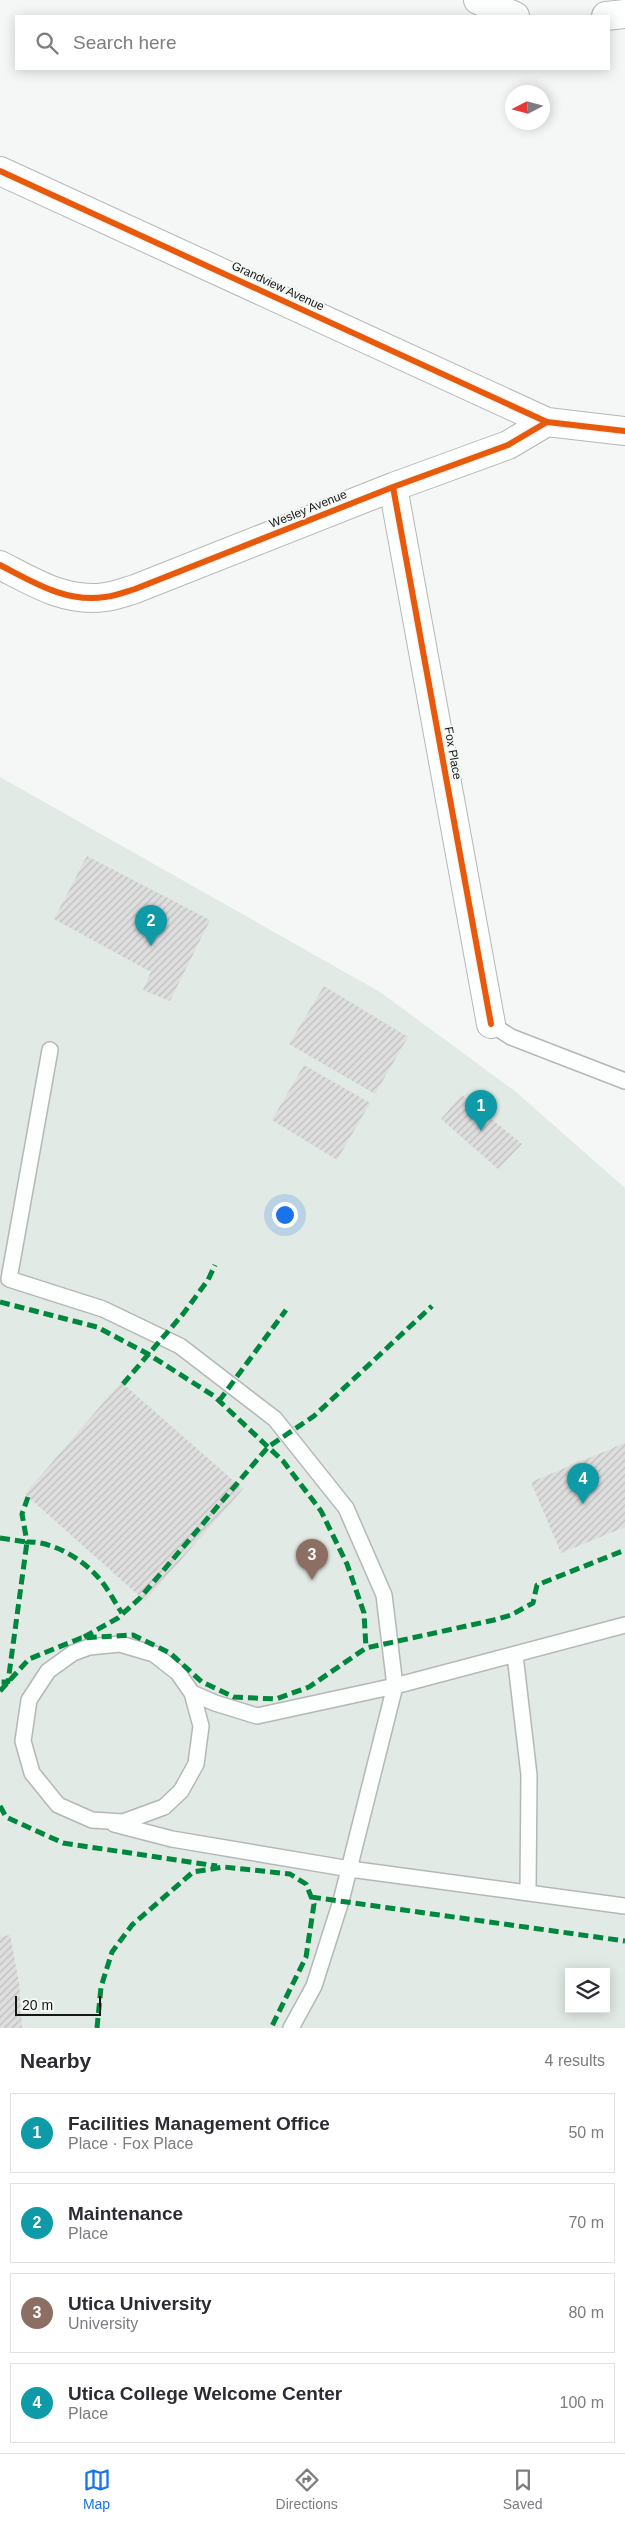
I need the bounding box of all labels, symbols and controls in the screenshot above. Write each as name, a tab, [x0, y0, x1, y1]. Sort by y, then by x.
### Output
search box	[15, 15, 610, 70]
icon: search	[33, 29, 61, 57]
text: Search here	[73, 32, 177, 53]
north arrow	[505, 85, 550, 130]
street label: Grandview Avenue	[229, 258, 327, 314]
street label: Wesley Avenue	[267, 487, 349, 531]
street label: Fox Place	[441, 726, 465, 781]
pin: 2	[135, 905, 167, 946]
pin: 1	[465, 1090, 497, 1131]
your location	[272, 1202, 298, 1228]
pin: 4	[567, 1463, 599, 1504]
pin: 3	[296, 1539, 328, 1580]
map controls	[565, 1968, 610, 2013]
button: layers	[565, 1968, 610, 2013]
scale bar	[15, 1993, 101, 2016]
text: 20 m	[22, 1997, 53, 2013]
text: Nearby	[20, 2049, 91, 2072]
text: 4 results	[545, 2052, 605, 2069]
text: Facilities Management Office	[68, 2113, 330, 2134]
text: 1	[33, 2124, 41, 2141]
text: 50 m	[568, 2124, 604, 2141]
text: Place · Fox Place	[68, 2135, 193, 2152]
text: Maintenance	[68, 2203, 183, 2224]
text: 2	[33, 2214, 41, 2231]
text: 70 m	[568, 2214, 604, 2231]
text: Place	[68, 2225, 108, 2242]
text: Utica University	[68, 2293, 212, 2314]
text: 3	[33, 2304, 41, 2321]
text: 80 m	[568, 2304, 604, 2321]
text: University	[68, 2315, 138, 2332]
text: Utica College Welcome Center	[68, 2383, 342, 2404]
text: 4	[33, 2394, 41, 2411]
text: 100 m	[560, 2394, 604, 2411]
text: Place	[68, 2405, 108, 2422]
tab: Map	[83, 2466, 111, 2512]
tab: Directions	[276, 2466, 338, 2512]
tab: Saved	[503, 2466, 542, 2512]

